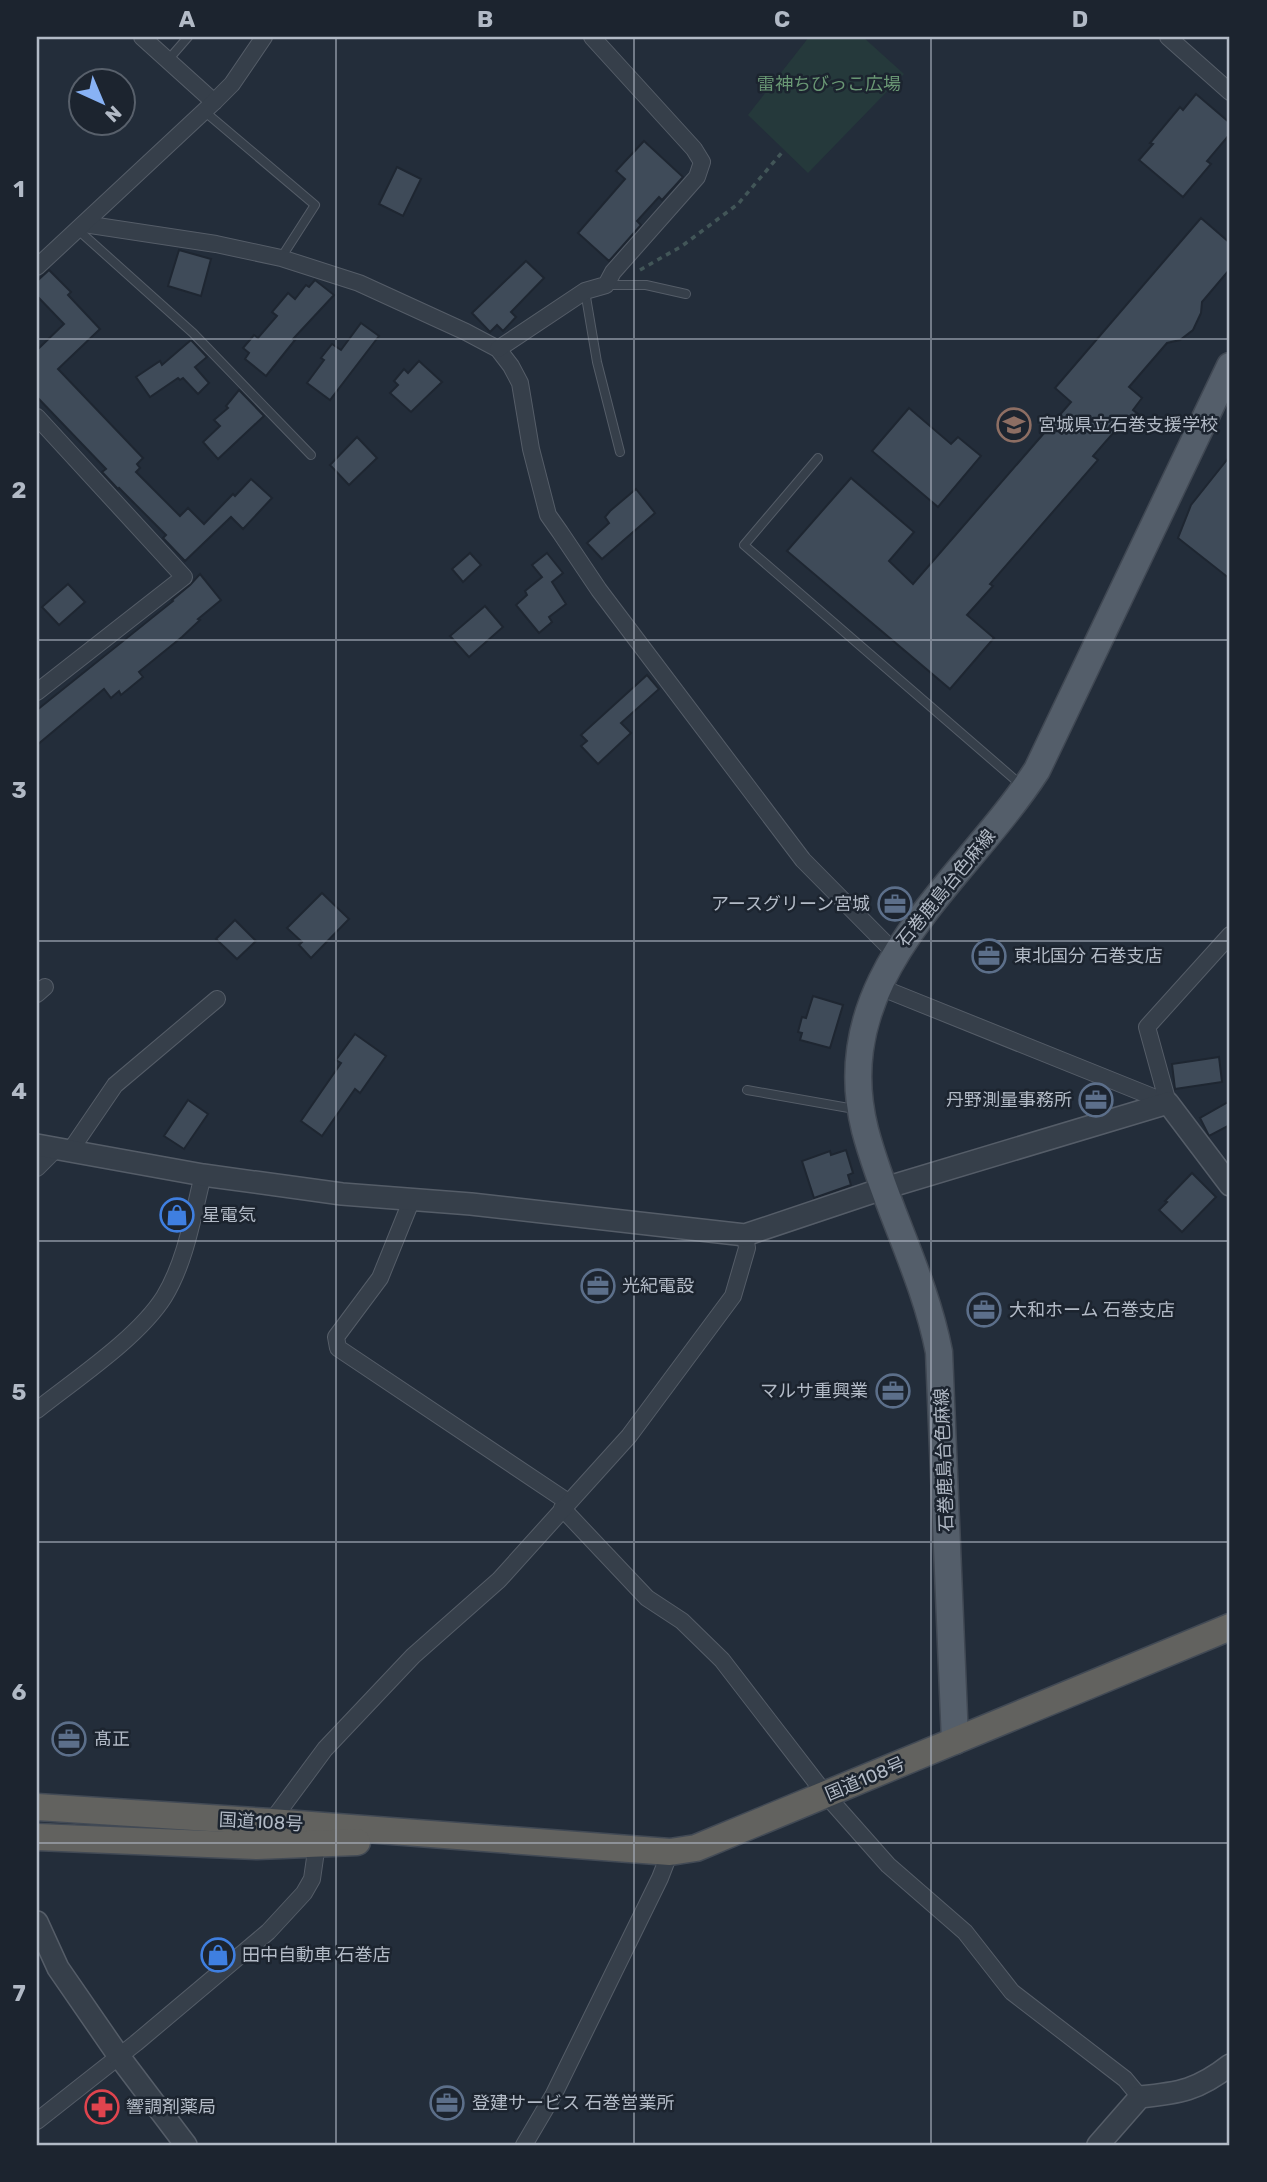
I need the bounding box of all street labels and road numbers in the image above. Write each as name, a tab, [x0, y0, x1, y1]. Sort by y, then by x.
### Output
street label: 石巻鹿島台色麻線	[892, 825, 1000, 951]
street label: 石巻鹿島台色麻線	[930, 1388, 958, 1532]
street label: 国道108号	[822, 1752, 908, 1806]
street label: 国道108号	[218, 1809, 304, 1835]

